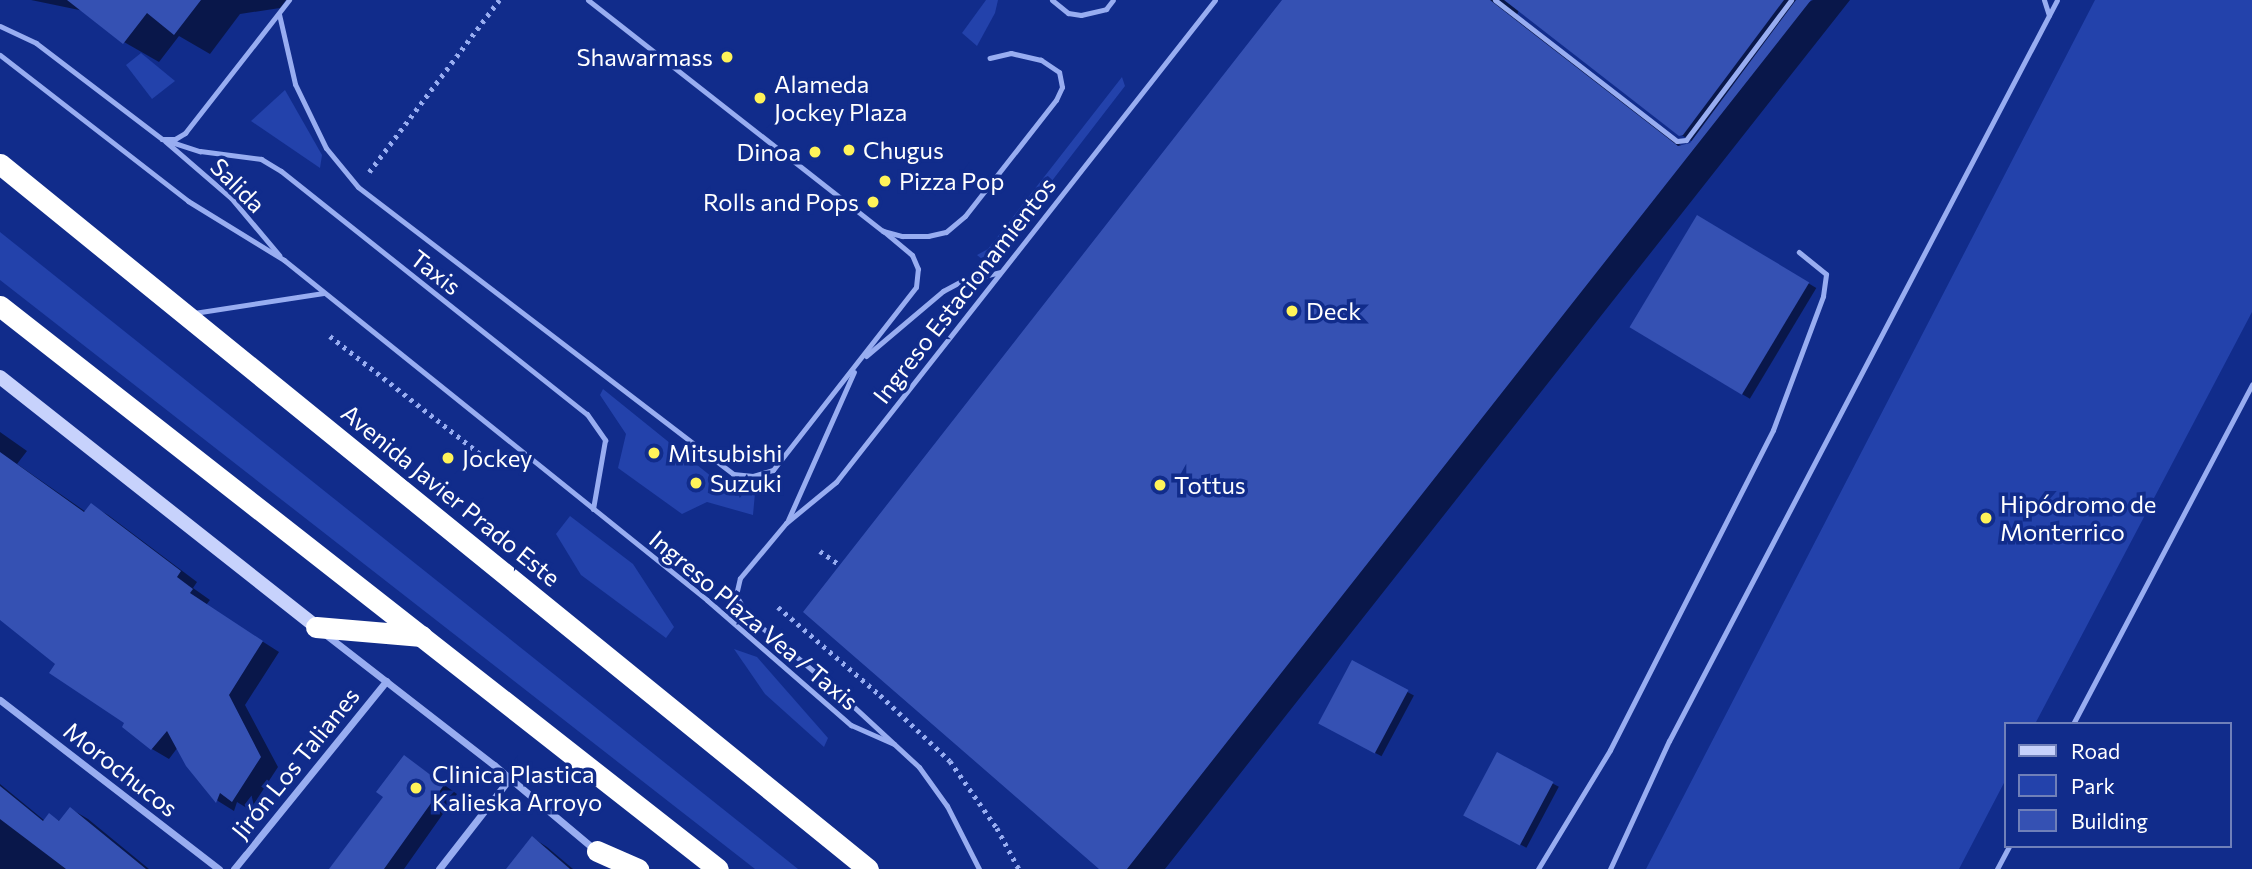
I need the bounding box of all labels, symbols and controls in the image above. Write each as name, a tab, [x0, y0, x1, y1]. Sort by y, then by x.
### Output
place label: Shawarmass	[576, 43, 713, 71]
marker: Shawarmass	[719, 49, 735, 65]
place label: Alameda Jockey Plaza	[774, 70, 907, 126]
marker: Alameda Jockey Plaza	[752, 90, 768, 106]
place label: Chugus	[863, 136, 944, 164]
place label: Dinoa	[737, 138, 801, 166]
marker: Chugus	[841, 142, 857, 158]
marker: Dinoa	[807, 144, 823, 160]
street label: Salida	[205, 152, 271, 218]
place label: Pizza Pop	[899, 167, 1004, 195]
street label: Ingreso Estacionamientos	[867, 171, 1061, 409]
marker: Pizza Pop	[877, 173, 893, 189]
place label: Rolls and Pops	[703, 188, 859, 216]
marker: Rolls and Pops	[865, 194, 881, 210]
street label: Taxis	[405, 244, 467, 300]
place label: Deck	[1306, 297, 1361, 325]
marker: Deck	[1284, 303, 1300, 319]
street label: Avenida Javier Prado Este	[336, 398, 566, 592]
place label: Mitsubishi	[668, 439, 783, 467]
place label: Jockey	[462, 444, 532, 472]
marker: Mitsubishi	[646, 445, 662, 461]
marker: Jockey	[440, 450, 456, 466]
place label: Suzuki	[710, 469, 782, 497]
place label: Tottus	[1174, 471, 1246, 499]
marker: Suzuki	[688, 475, 704, 491]
marker: Tottus	[1152, 477, 1168, 493]
place label: Hipódromo de Monterrico	[2000, 490, 2156, 546]
marker: Hipódromo de Monterrico	[1978, 510, 1994, 526]
street label: Ingreso Plaza Vea / Taxis	[644, 524, 864, 716]
street label: Jirón Los Talianes	[225, 682, 365, 844]
street label: Morochucos	[58, 716, 184, 822]
legend	[2004, 722, 2231, 848]
text: Road	[2071, 738, 2120, 763]
place label: Clinica Plastica Kalieska Arroyo	[432, 760, 602, 816]
text: Park	[2071, 773, 2115, 798]
marker: Clinica Plastica Kalieska Arroyo	[406, 778, 426, 798]
text: Building	[2071, 808, 2148, 833]

